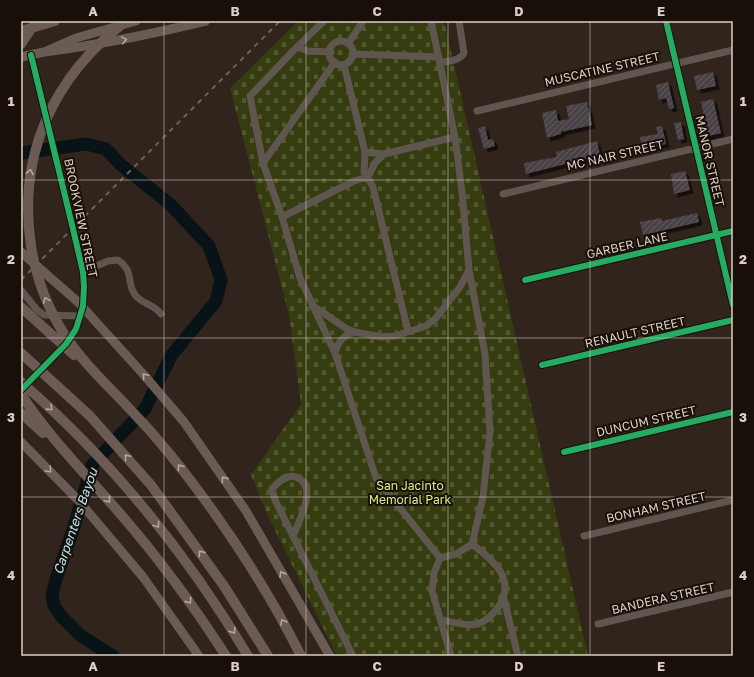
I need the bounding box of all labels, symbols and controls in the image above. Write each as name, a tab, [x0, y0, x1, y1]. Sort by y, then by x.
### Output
text: A	[88, 3, 98, 19]
text: B	[230, 3, 240, 19]
text: C	[372, 3, 382, 19]
text: D	[514, 3, 524, 19]
text: E	[657, 3, 665, 19]
one-way arrow	[121, 36, 127, 44]
street label: MUSCATINE STREET	[543, 48, 662, 90]
text: 1	[8, 93, 15, 109]
text: 1	[740, 93, 747, 109]
street label: MANOR STREET	[692, 114, 728, 208]
street label: MC NAIR STREET	[565, 136, 665, 173]
street label: BROOKVIEW STREET	[61, 157, 101, 279]
one-way arrow	[25, 169, 34, 175]
street label: GARBER LANE	[585, 228, 669, 262]
text: 2	[7, 251, 15, 267]
text: 2	[739, 251, 747, 267]
one-way arrow	[43, 296, 51, 304]
street label: RENAULT STREET	[583, 313, 687, 351]
one-way arrow	[142, 373, 149, 380]
street label: DUNCUM STREET	[595, 402, 698, 440]
one-way arrow	[45, 403, 53, 411]
text: 3	[7, 409, 15, 425]
text: 3	[739, 409, 747, 425]
one-way arrow	[124, 454, 132, 462]
one-way arrow	[177, 464, 184, 472]
one-way arrow	[44, 465, 51, 472]
water label: Carpenters Bayou	[49, 465, 101, 576]
one-way arrow	[221, 476, 229, 483]
park label: San Jacinto Memorial Park	[369, 478, 452, 507]
street label: BONHAM STREET	[605, 488, 708, 526]
one-way arrow	[103, 495, 110, 502]
one-way arrow	[152, 520, 159, 527]
one-way arrow	[198, 550, 206, 557]
text: 4	[7, 567, 15, 583]
text: 4	[739, 567, 747, 583]
one-way arrow	[280, 571, 287, 578]
street label: BANDERA STREET	[610, 579, 716, 617]
one-way arrow	[184, 597, 191, 604]
one-way arrow	[280, 619, 287, 626]
one-way arrow	[228, 627, 235, 634]
text: A	[88, 658, 98, 674]
text: B	[230, 658, 240, 674]
text: C	[372, 658, 382, 674]
text: D	[514, 658, 524, 674]
text: E	[657, 658, 665, 674]

